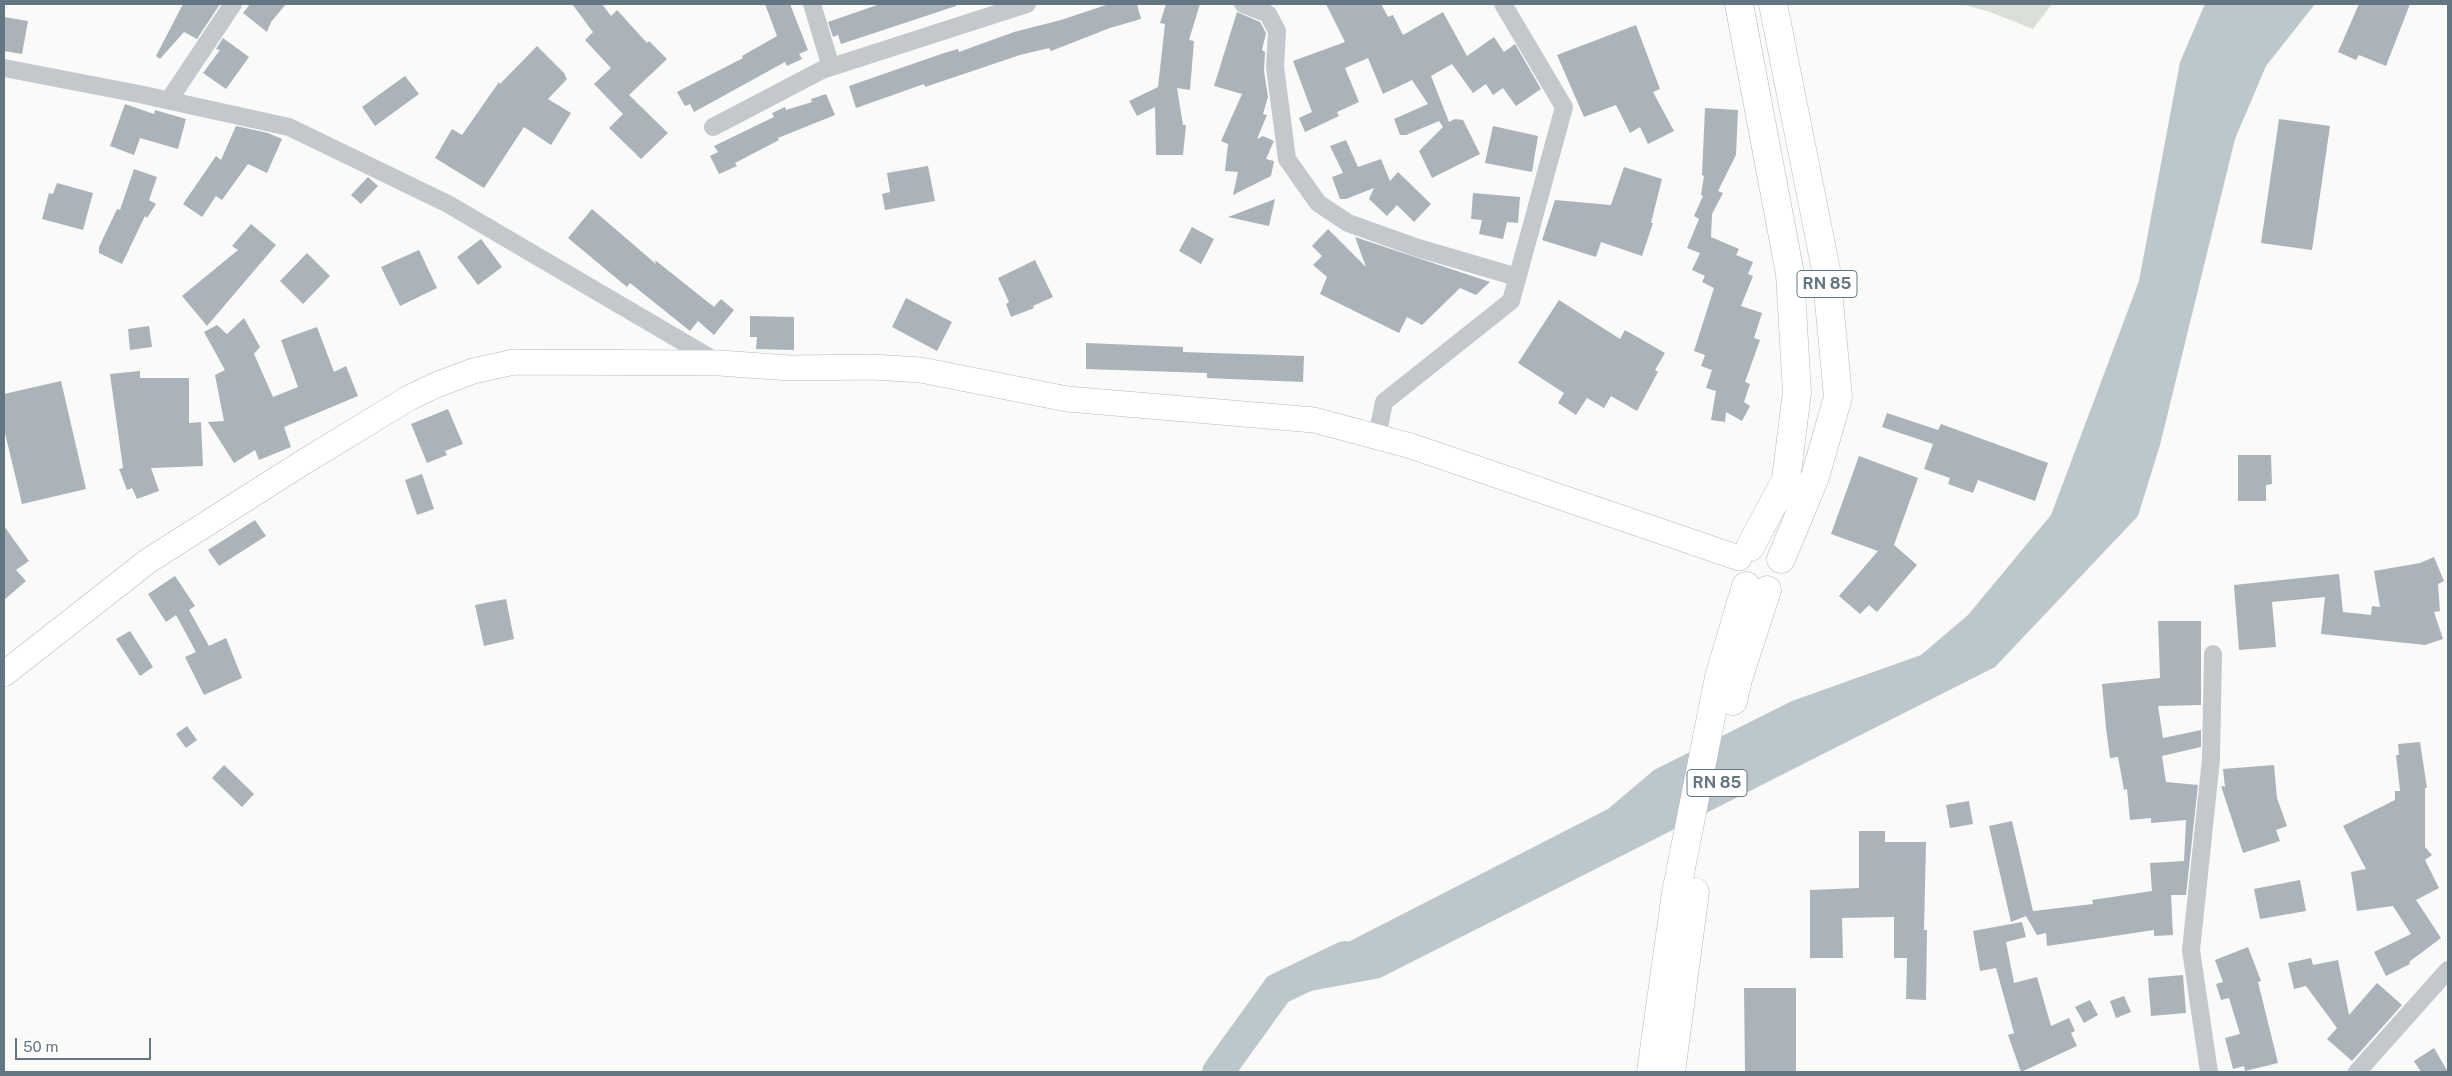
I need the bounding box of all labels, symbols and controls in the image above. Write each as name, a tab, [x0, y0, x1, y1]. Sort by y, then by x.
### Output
road number: RN 85	[1797, 270, 1857, 298]
road number: RN 85	[1687, 770, 1747, 796]
scale bar	[18, 1028, 154, 1060]
text: 50 m	[23, 1038, 58, 1055]

